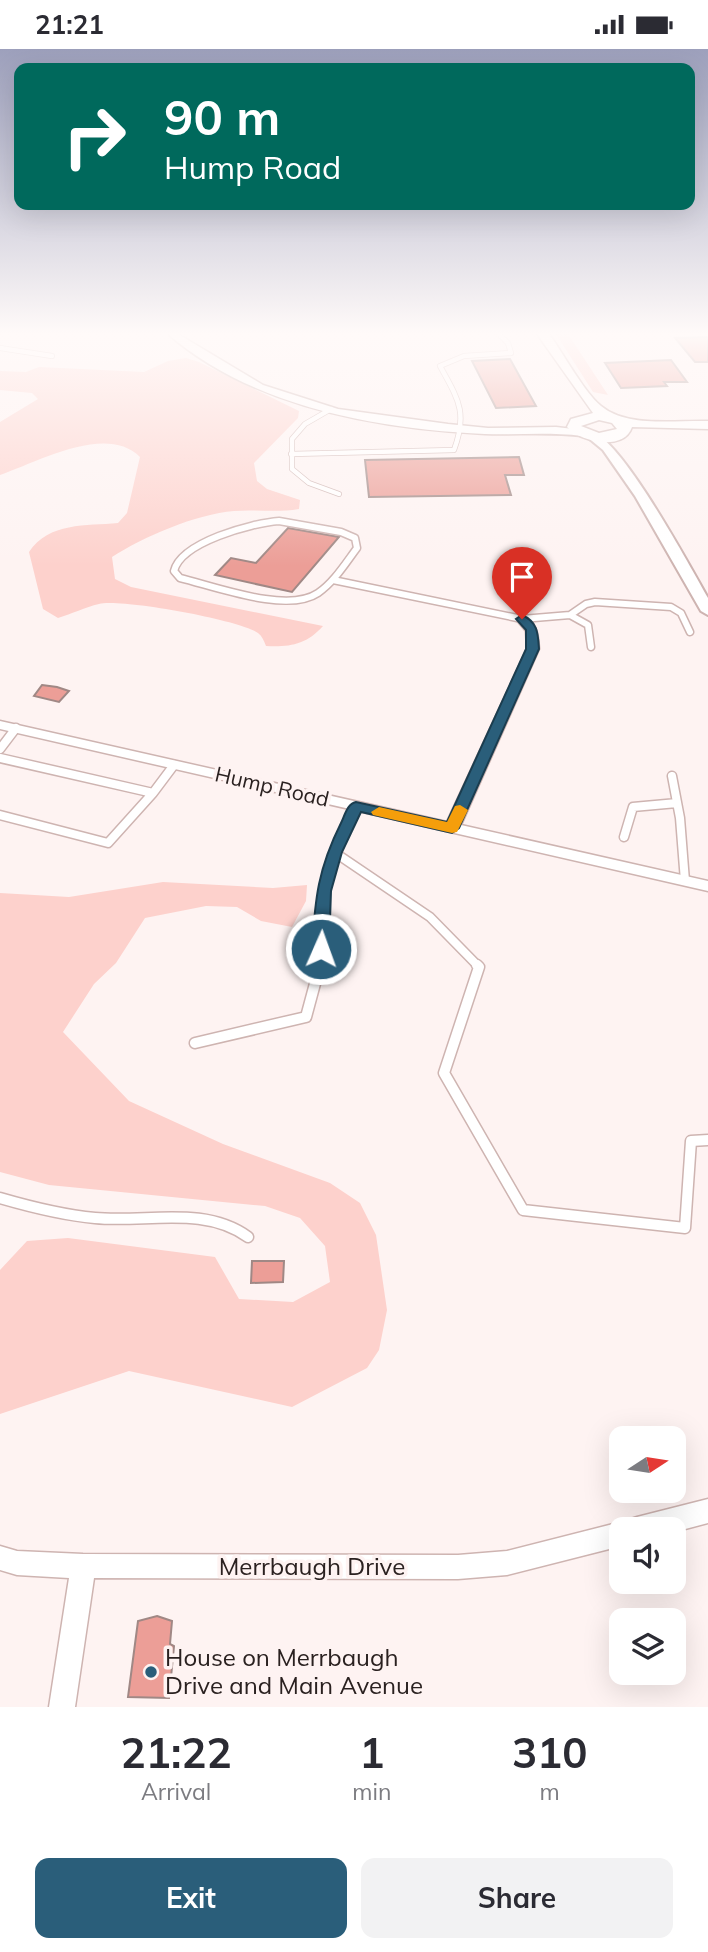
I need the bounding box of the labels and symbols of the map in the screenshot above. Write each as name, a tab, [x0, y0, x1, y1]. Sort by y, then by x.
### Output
pin	[492, 547, 552, 619]
street label: Hump Road	[213, 760, 332, 812]
position arrow	[284, 912, 358, 986]
north arrow	[609, 1426, 686, 1503]
street label: Merrbaugh Drive	[219, 1551, 405, 1581]
place label: House on Merrbaugh Drive and Main Avenue	[165, 1642, 423, 1700]
marker: House on Merrbaugh Drive and Main Avenue	[143, 1664, 159, 1680]

